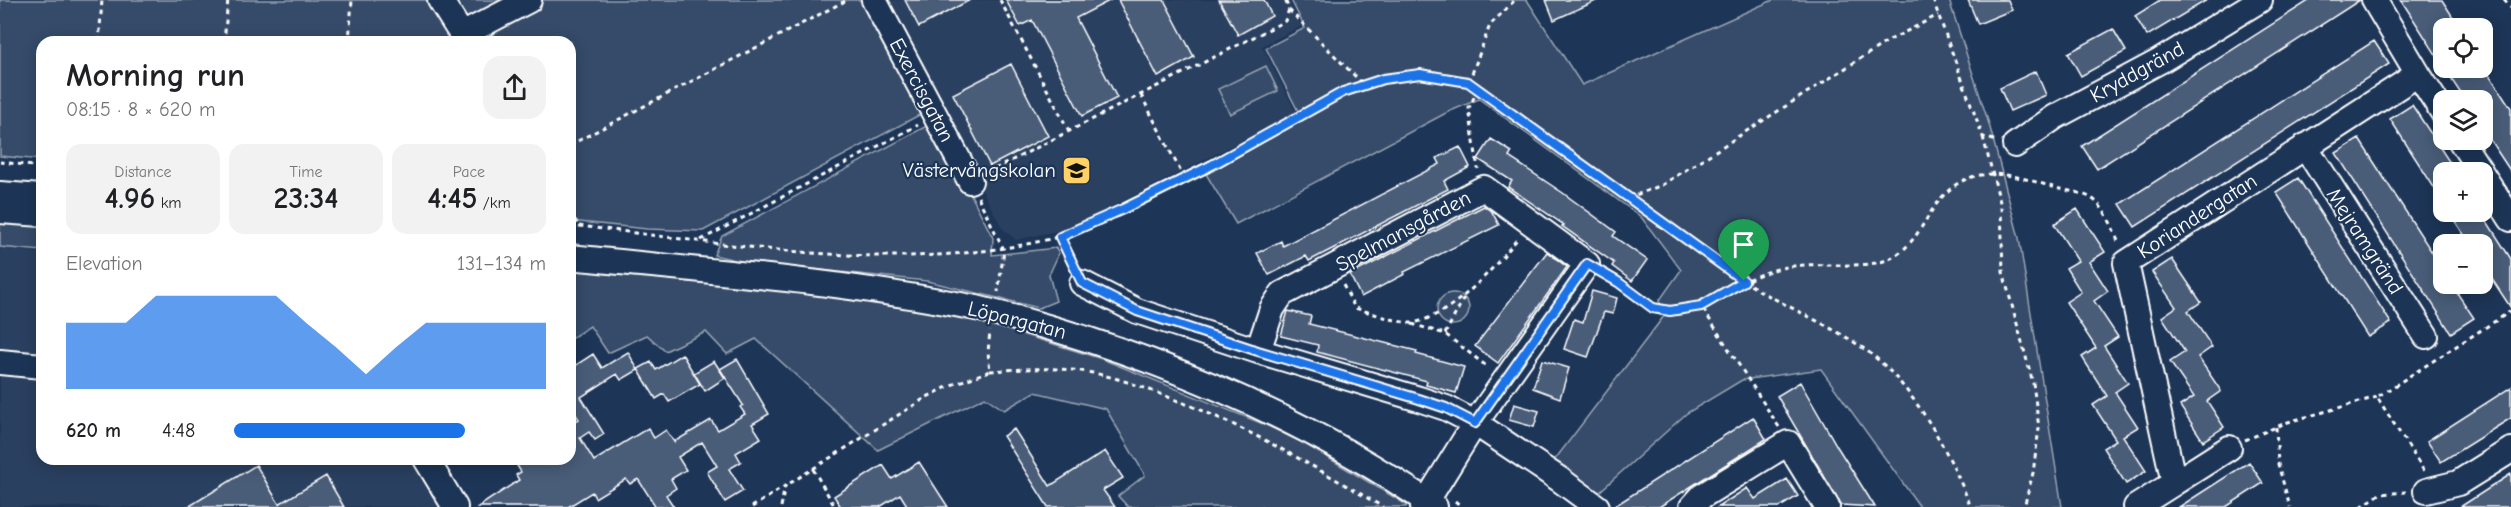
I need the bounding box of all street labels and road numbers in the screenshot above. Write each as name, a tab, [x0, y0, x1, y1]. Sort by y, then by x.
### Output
street label: Exercisgatan	[885, 34, 959, 146]
street label: Kryddgränd	[2086, 36, 2188, 108]
street label: Koriandergatan	[2133, 168, 2261, 264]
street label: Mejramgränd	[2322, 183, 2408, 299]
street label: Spelmansgården	[1331, 185, 1475, 277]
street label: Löpargatan	[965, 296, 1069, 344]

